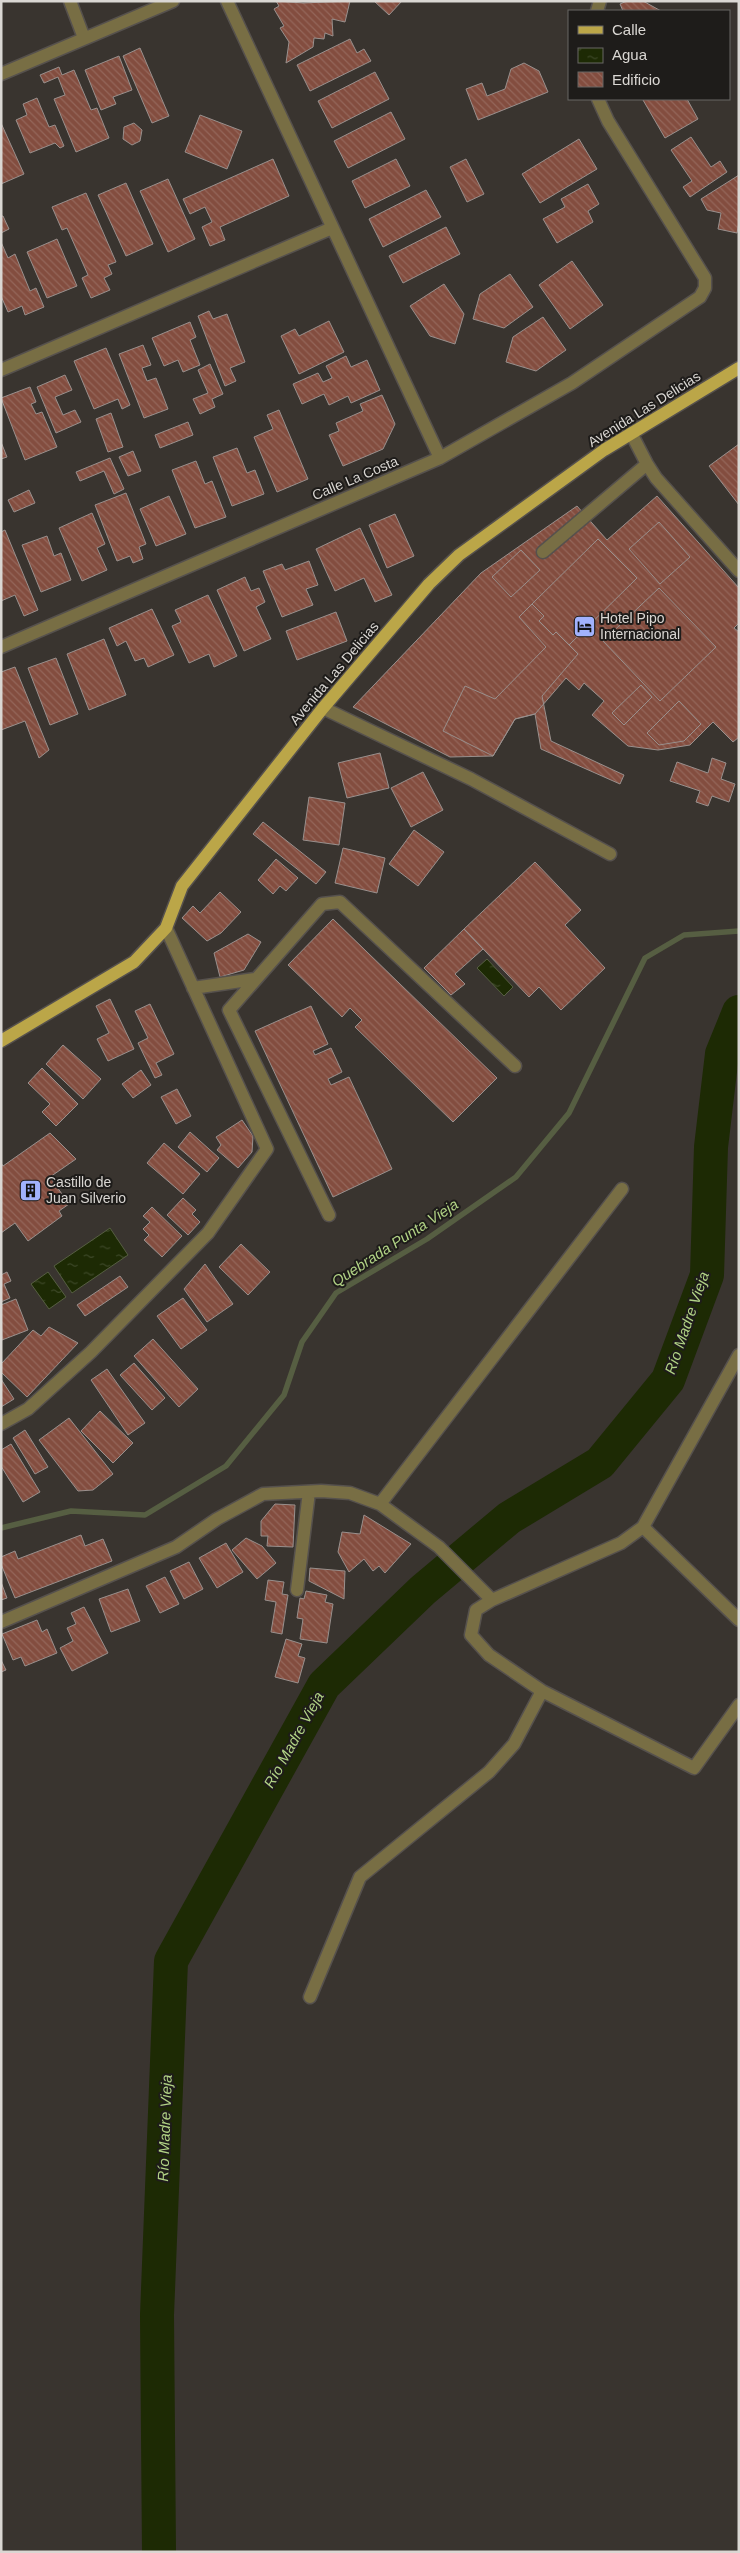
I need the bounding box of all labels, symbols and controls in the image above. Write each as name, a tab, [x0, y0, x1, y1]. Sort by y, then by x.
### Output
legend	[568, 10, 730, 100]
text: Calle	[612, 21, 646, 38]
text: Agua	[612, 46, 648, 63]
text: Edificio	[612, 71, 660, 88]
street label: Avenida Las Delicias	[585, 368, 703, 450]
street label: Calle La Costa	[310, 453, 401, 503]
place label: Hotel Pipo Internacional	[600, 610, 680, 642]
hotel icon: Hotel Pipo Internacional	[572, 614, 596, 638]
street label: Avenida Las Delicias	[286, 618, 382, 728]
place label: Castillo de Juan Silverio	[46, 1174, 126, 1206]
building icon: Castillo de Juan Silverio	[18, 1178, 42, 1202]
water label: Quebrada Punta Vieja	[328, 1195, 461, 1290]
water label: Río Madre Vieja	[661, 1269, 712, 1376]
water label: Río Madre Vieja	[260, 1689, 327, 1791]
water label: Río Madre Vieja	[154, 2074, 175, 2182]

